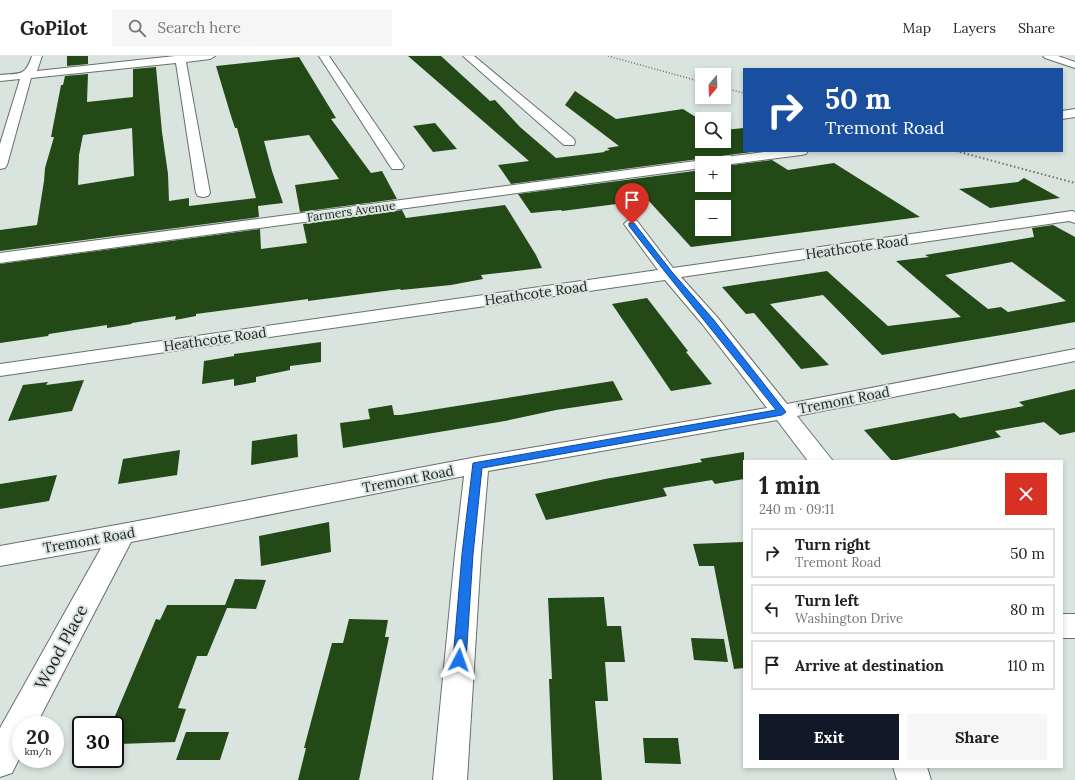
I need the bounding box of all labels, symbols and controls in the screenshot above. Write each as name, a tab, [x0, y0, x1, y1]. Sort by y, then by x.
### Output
search box	[112, 10, 392, 46]
text: GoPilot	[20, 16, 88, 40]
icon: search	[126, 17, 148, 39]
text: Search here	[158, 18, 241, 37]
text: Map	[903, 19, 931, 37]
text: Layers	[953, 19, 996, 37]
text: Share	[1018, 19, 1055, 37]
north arrow	[695, 68, 731, 104]
map controls	[695, 68, 731, 236]
text: 50 m	[825, 81, 891, 117]
icon: right	[759, 84, 811, 136]
button: search	[695, 112, 731, 148]
text: Tremont Road	[825, 116, 945, 139]
button: +	[695, 156, 731, 192]
pin	[615, 183, 649, 224]
icon: arrive	[621, 189, 643, 211]
street label: Farmers Avenue	[306, 197, 397, 225]
button: −	[695, 200, 731, 236]
street label: Heathcote Road	[804, 231, 910, 263]
street label: Heathcote Road	[483, 277, 589, 309]
street label: Heathcote Road	[162, 323, 268, 355]
street label: Tremont Road	[797, 382, 891, 418]
street label: Tremont Road	[361, 461, 455, 497]
text: 1 min	[759, 470, 820, 501]
button: close	[1005, 473, 1047, 515]
text: 240 m · 09:11	[759, 501, 834, 518]
street label: Tremont Road	[42, 523, 136, 557]
text: Turn right	[795, 535, 871, 554]
icon: right	[761, 542, 783, 564]
text: 50 m	[1010, 544, 1045, 563]
text: Tremont Road	[795, 554, 881, 571]
text: Turn left	[795, 591, 859, 610]
icon: left	[761, 598, 783, 620]
text: 80 m	[1010, 600, 1045, 619]
street label: Wood Place	[30, 601, 92, 693]
text: Washington Drive	[795, 610, 903, 627]
position arrow	[438, 639, 480, 681]
icon: arrive	[761, 654, 783, 676]
text: Arrive at destination	[795, 656, 944, 675]
text: 110 m	[1007, 656, 1045, 675]
button: Exit	[759, 714, 899, 760]
button: Share	[907, 714, 1047, 760]
speed limit sign: 30	[72, 716, 124, 768]
text: 20	[26, 724, 50, 749]
text: km/h	[24, 745, 52, 758]

